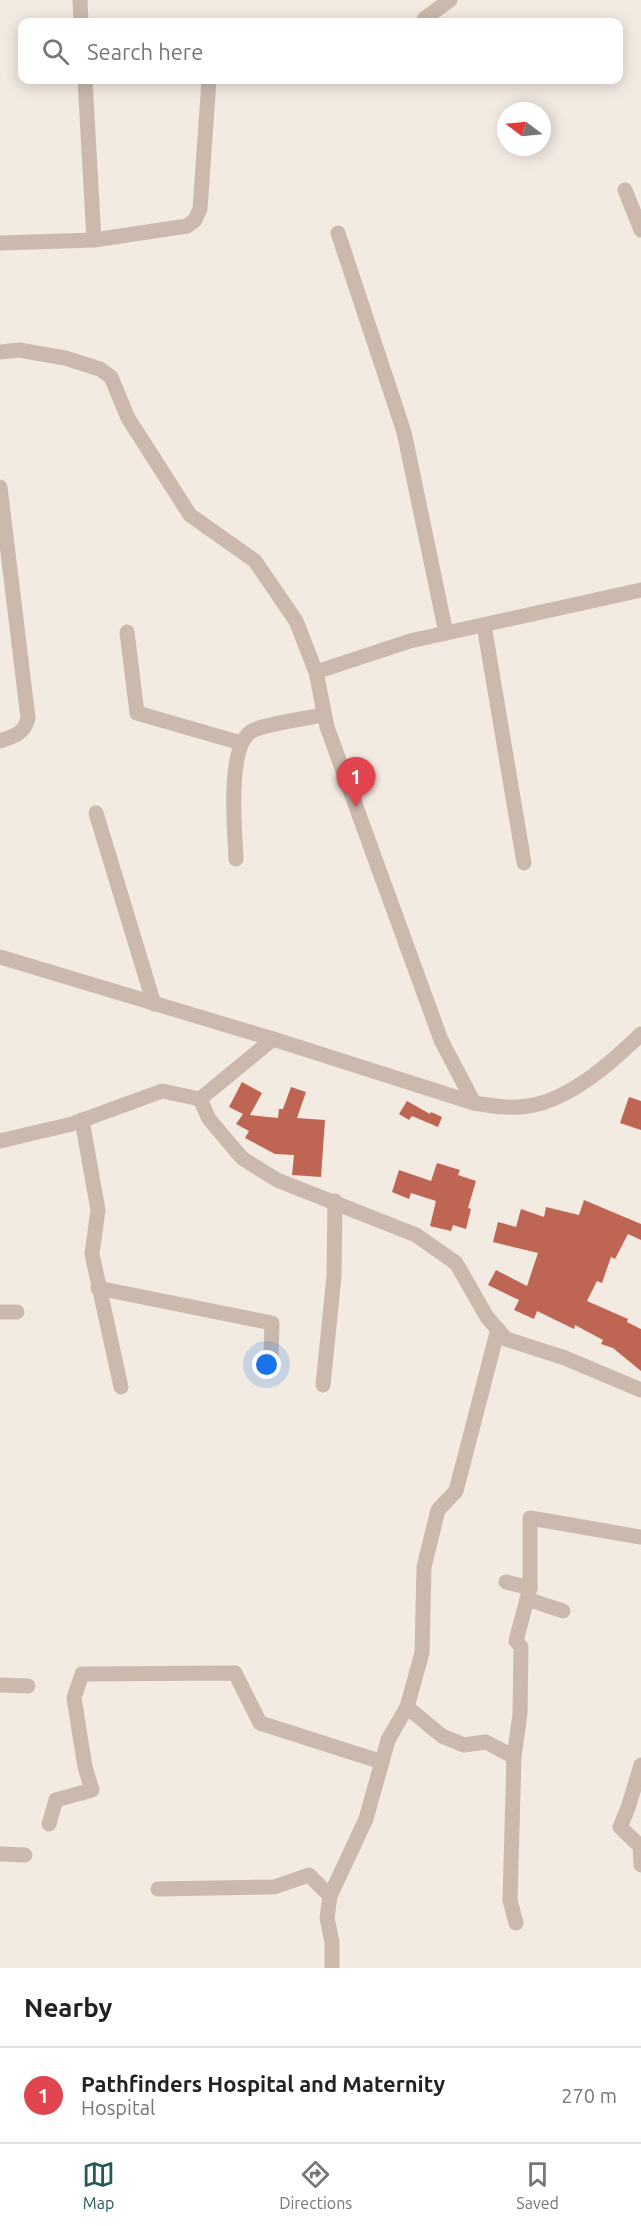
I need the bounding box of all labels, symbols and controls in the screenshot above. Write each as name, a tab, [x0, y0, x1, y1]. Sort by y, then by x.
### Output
search box	[18, 18, 623, 84]
icon: search	[39, 35, 72, 68]
text: Search here	[87, 39, 203, 64]
north arrow	[497, 102, 551, 156]
pin: 1	[336, 758, 376, 807]
your location	[252, 1350, 281, 1379]
text: Nearby	[24, 1993, 112, 2022]
text: Pathfinders Hospital and Maternity	[81, 2071, 445, 2096]
text: 1	[38, 2084, 49, 2107]
text: 270 m	[561, 2084, 617, 2107]
text: Hospital	[81, 2096, 155, 2119]
tab: Map	[82, 2158, 115, 2212]
tab: Directions	[279, 2158, 352, 2212]
tab: Saved	[516, 2158, 559, 2212]

